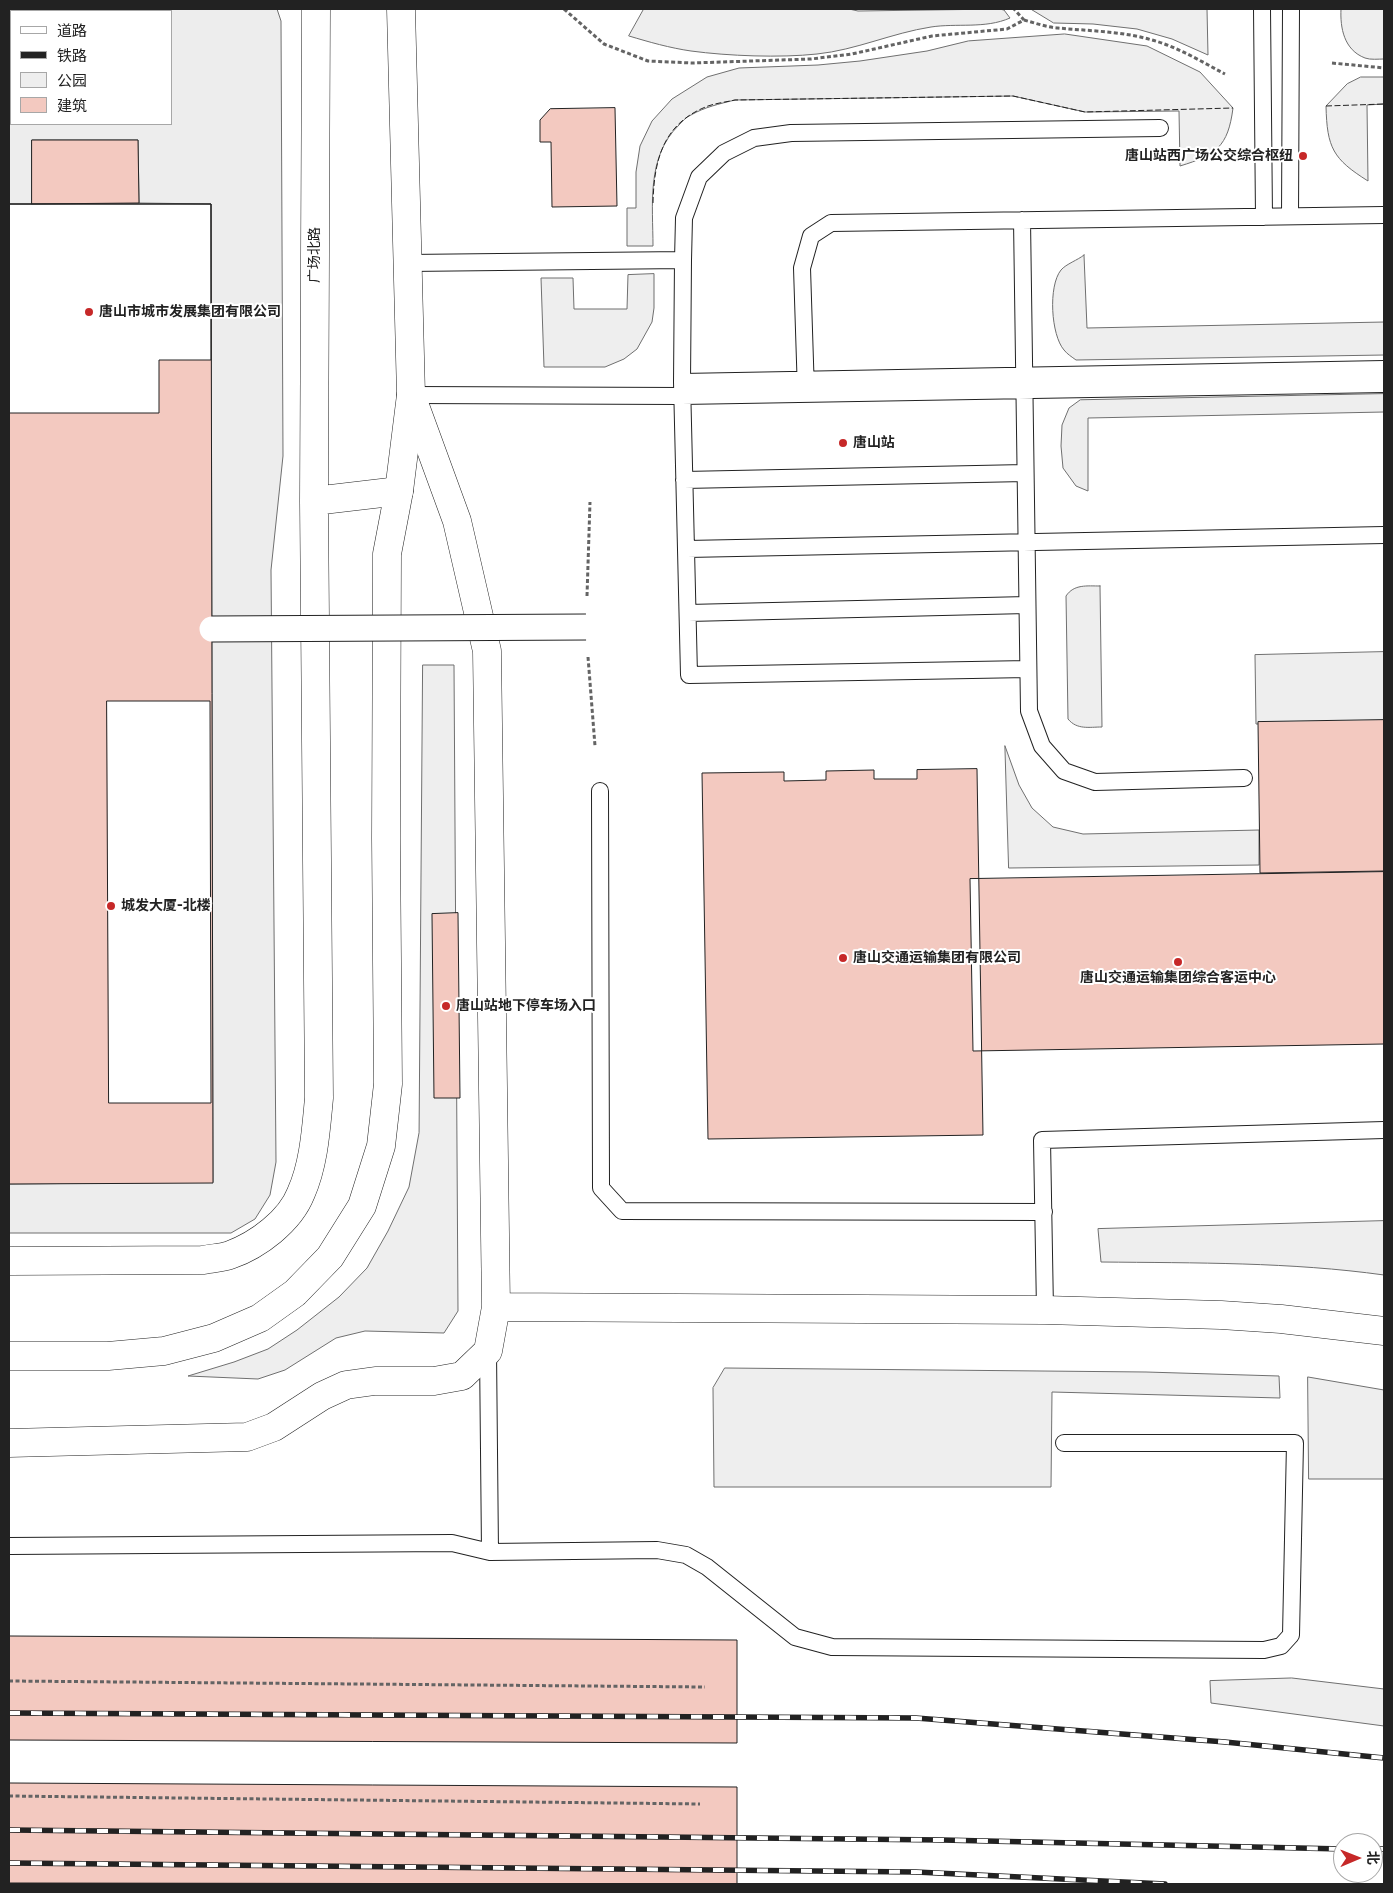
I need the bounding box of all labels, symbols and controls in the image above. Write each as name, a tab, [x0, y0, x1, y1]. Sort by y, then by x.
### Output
legend	[10, 10, 172, 125]
text: 道路	[57, 22, 87, 40]
text: 铁路	[57, 47, 87, 65]
text: 公园	[57, 72, 87, 90]
text: 建筑	[57, 97, 87, 115]
place label: 唐山站西广场公交综合枢纽	[1125, 148, 1293, 164]
marker: 唐山站西广场公交综合枢纽	[1297, 150, 1309, 162]
street label: 广场北路	[307, 227, 323, 283]
place label: 唐山市城市发展集团有限公司	[99, 304, 281, 320]
marker: 唐山市城市发展集团有限公司	[83, 306, 95, 318]
place label: 唐山站	[853, 435, 895, 451]
marker: 唐山站	[837, 437, 849, 449]
place label: 城发大厦-北楼	[121, 898, 211, 914]
marker: 城发大厦-北楼	[105, 900, 117, 912]
place label: 唐山交通运输集团有限公司	[853, 950, 1021, 966]
marker: 唐山交通运输集团有限公司	[837, 952, 849, 964]
marker: 唐山交通运输集团综合客运中心	[1172, 956, 1184, 968]
place label: 唐山交通运输集团综合客运中心	[1080, 970, 1276, 986]
place label: 唐山站地下停车场入口	[456, 998, 596, 1014]
marker: 唐山站地下停车场入口	[440, 1000, 452, 1012]
north arrow	[1333, 1833, 1383, 1883]
text: 北	[1364, 1851, 1381, 1865]

